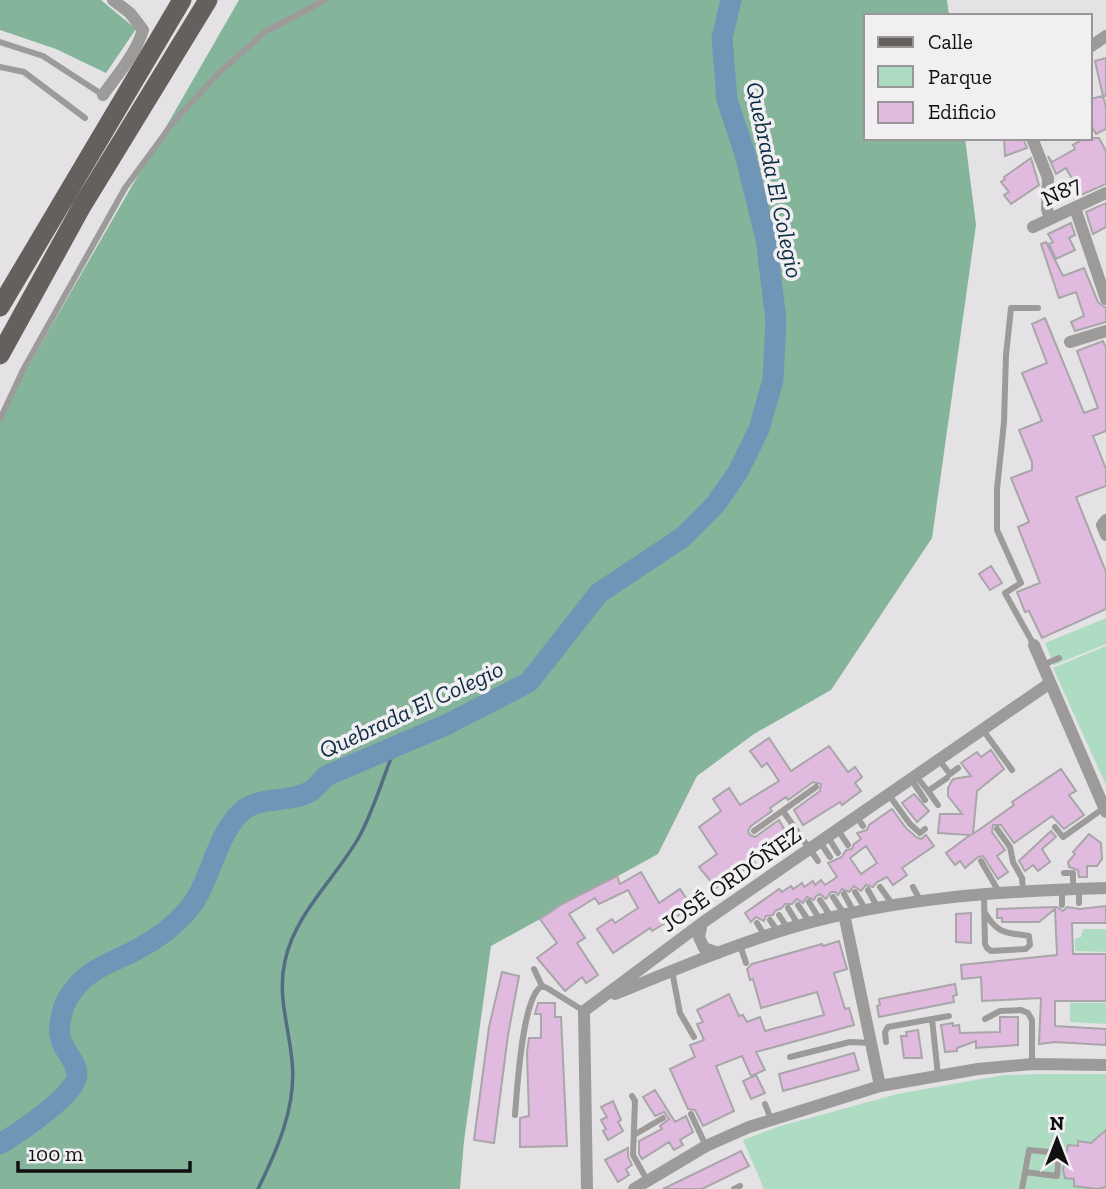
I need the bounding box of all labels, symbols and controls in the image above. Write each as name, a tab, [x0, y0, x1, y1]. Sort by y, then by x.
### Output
legend	[864, 14, 1092, 140]
text: Calle	[928, 29, 973, 54]
text: Parque	[928, 64, 992, 89]
water label: Quebrada El Colegio	[740, 79, 810, 281]
text: Edificio	[928, 99, 996, 124]
street label: N87	[1037, 170, 1085, 212]
water label: Quebrada El Colegio	[314, 654, 508, 764]
street label: JOSÉ ORDÓÑEZ	[655, 820, 807, 938]
north arrow	[1022, 1105, 1092, 1175]
text: N	[1050, 1112, 1064, 1135]
scale bar	[18, 1130, 189, 1174]
text: 100 m	[28, 1141, 83, 1166]

